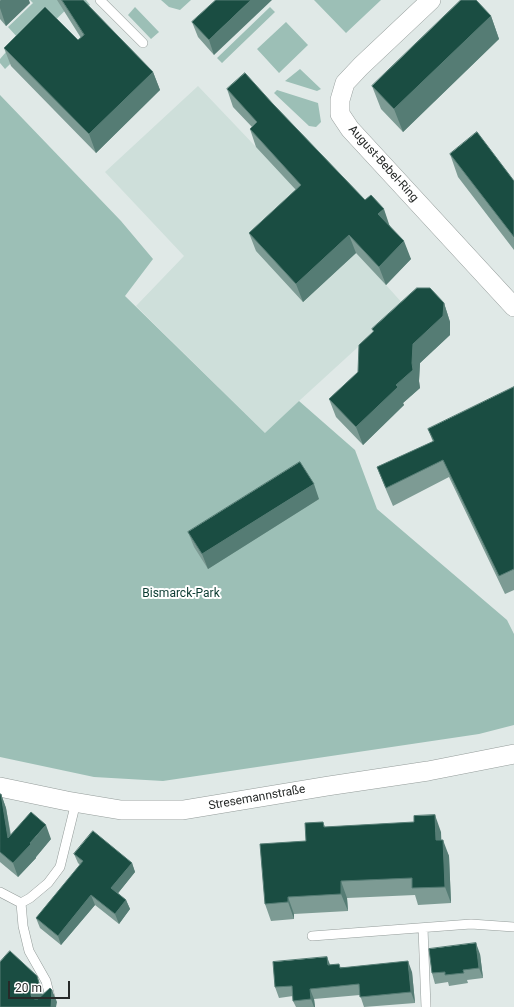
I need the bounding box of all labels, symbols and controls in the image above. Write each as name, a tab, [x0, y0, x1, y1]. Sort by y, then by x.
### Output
street label: August-Bebel-Ring	[345, 123, 421, 205]
park label: Bismarck-Park	[142, 587, 220, 601]
street label: Stresemannstraße	[207, 782, 307, 814]
scale bar	[10, 973, 72, 999]
text: 20 m	[15, 981, 42, 995]

